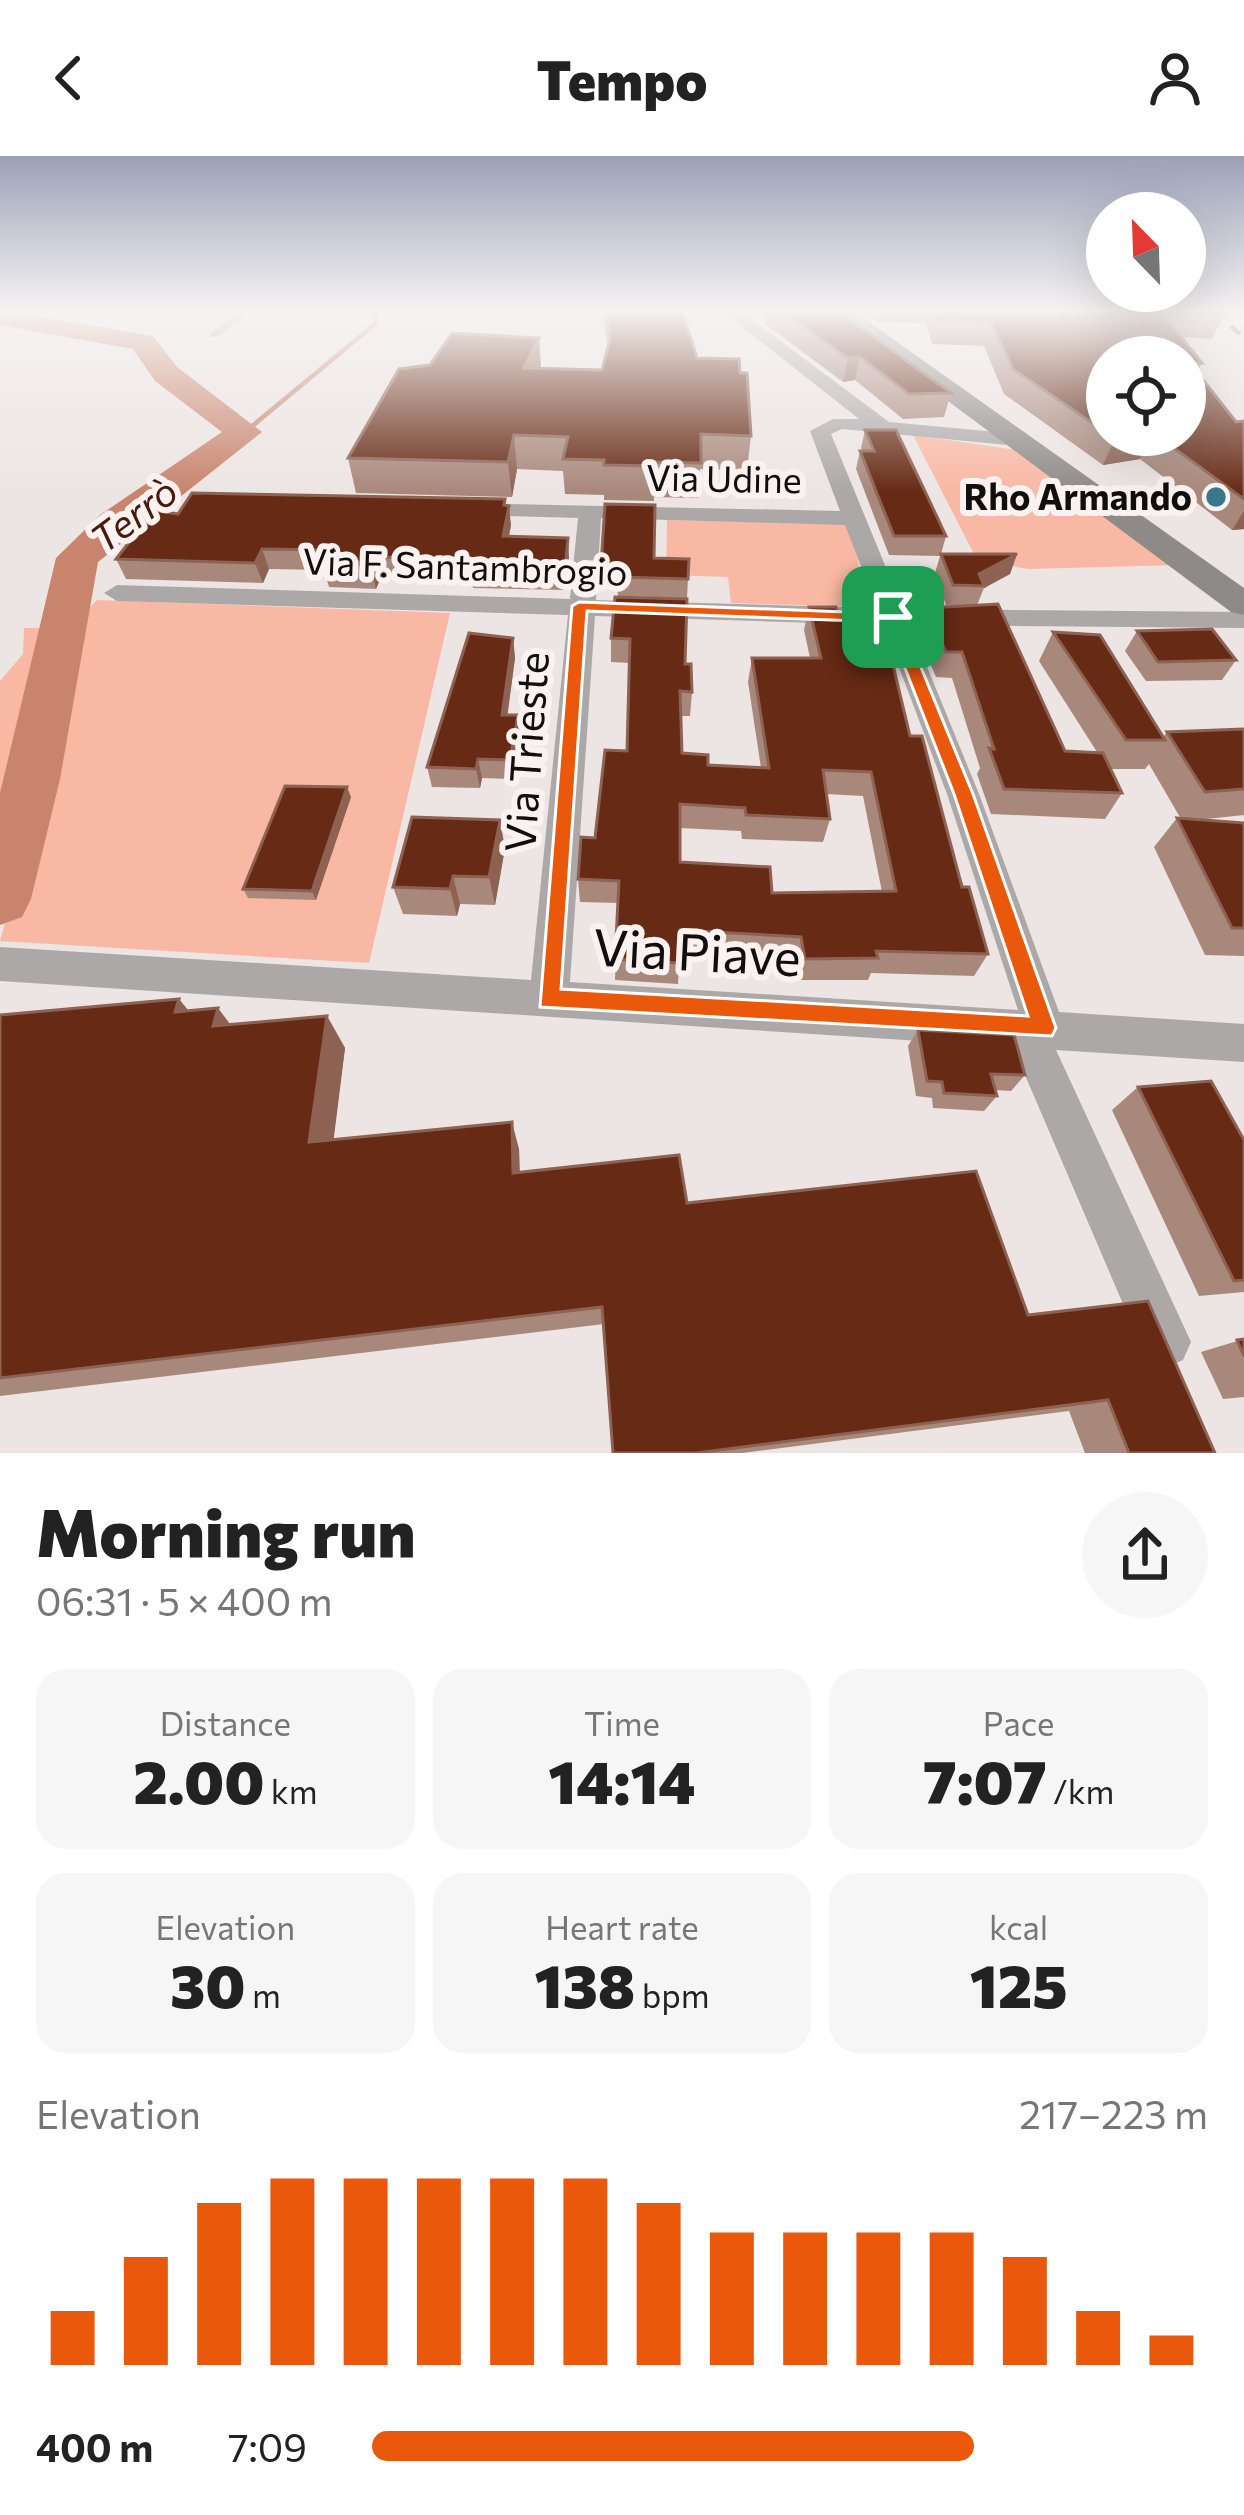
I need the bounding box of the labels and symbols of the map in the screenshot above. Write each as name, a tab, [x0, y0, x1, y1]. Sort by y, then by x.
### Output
north arrow	[1086, 192, 1206, 312]
street label: Via Udine	[646, 454, 802, 500]
water label: Terrò	[80, 465, 186, 562]
place label: Rho Armando	[963, 473, 1192, 517]
marker: Rho Armando	[1203, 484, 1229, 510]
street label: Via F. Santambrogio	[302, 537, 628, 593]
pin	[842, 566, 944, 668]
street label: Via Trieste	[492, 650, 558, 854]
street label: Via Piave	[592, 914, 803, 987]

